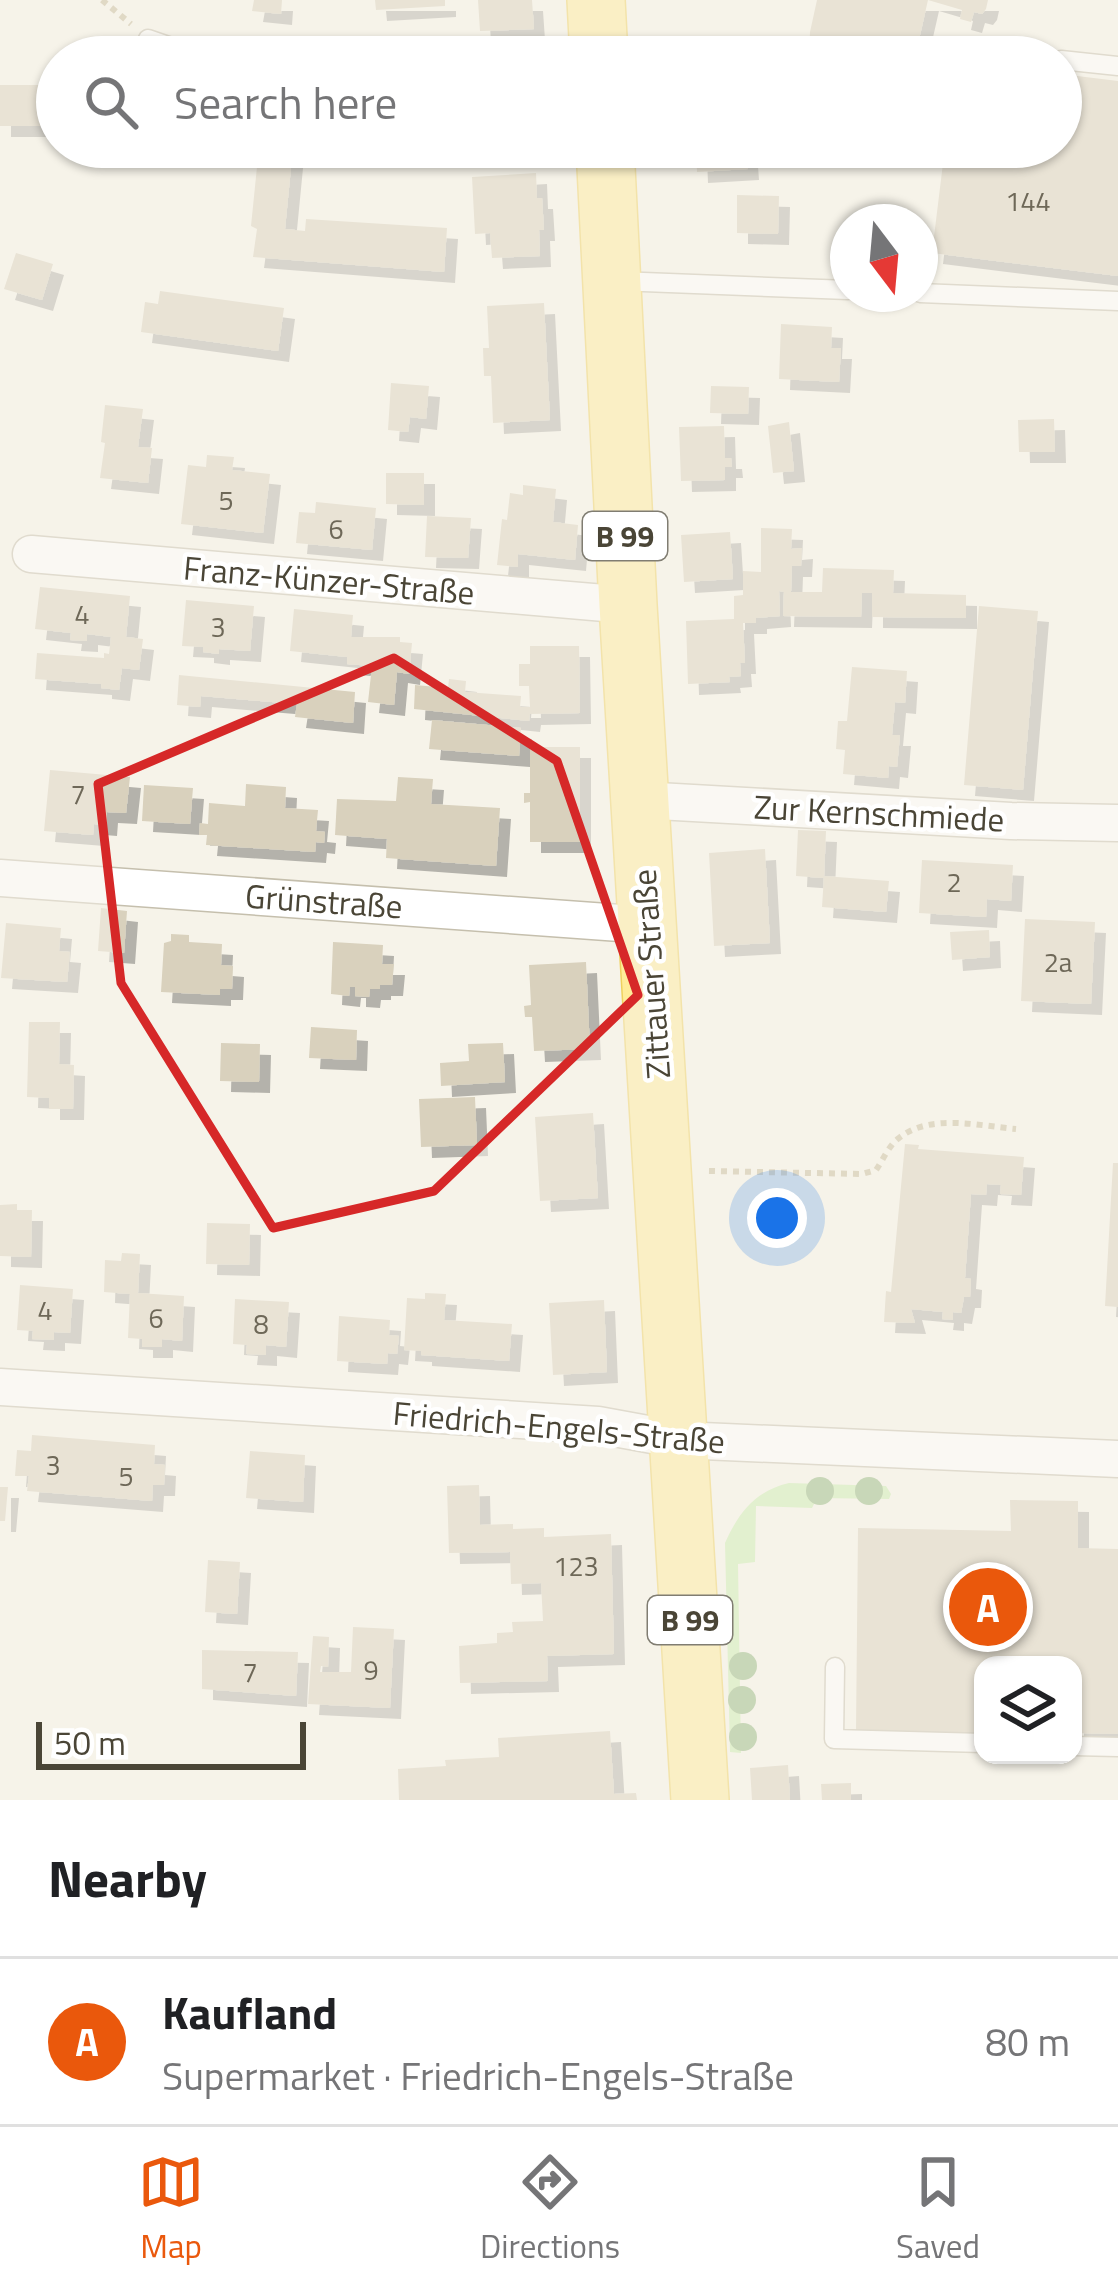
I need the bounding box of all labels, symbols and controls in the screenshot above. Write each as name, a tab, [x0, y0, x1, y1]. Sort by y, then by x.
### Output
search box	[36, 36, 1082, 168]
text: Search here	[174, 68, 397, 136]
icon: search	[78, 69, 144, 135]
house number: 144	[1005, 180, 1051, 221]
north arrow	[830, 204, 938, 312]
house number: 5	[218, 479, 234, 520]
house number: 6	[328, 508, 344, 549]
road number: B 99	[583, 512, 667, 560]
street label: Franz-Künzer-Straße	[181, 542, 477, 618]
house number: 4	[74, 593, 90, 634]
house number: 3	[210, 606, 226, 647]
house number: 7	[70, 773, 86, 814]
street label: Zur Kernschmiede	[753, 781, 1005, 845]
house number: 2	[946, 861, 962, 902]
street label: Zittauer Straße	[619, 867, 683, 1081]
street label: Grünstraße	[244, 871, 404, 931]
house number: 2a	[1044, 941, 1073, 982]
your location	[747, 1188, 807, 1248]
house number: 4	[37, 1289, 53, 1330]
house number: 6	[148, 1297, 164, 1338]
house number: 8	[253, 1303, 269, 1344]
street label: Friedrich-Engels-Straße	[391, 1388, 727, 1466]
house number: 3	[45, 1444, 61, 1485]
house number: 5	[118, 1455, 134, 1496]
house number: 123	[553, 1545, 599, 1586]
pin: A	[949, 1562, 1027, 1652]
road number: B 99	[648, 1596, 732, 1644]
house number: 9	[363, 1649, 379, 1690]
house number: 7	[242, 1651, 258, 1692]
map controls	[974, 1656, 1082, 1764]
button: layers	[974, 1656, 1082, 1764]
scale bar	[36, 1716, 306, 1769]
text: 50 m	[54, 1718, 126, 1768]
text: Nearby	[48, 1839, 207, 1917]
text: Kaufland	[162, 1978, 337, 2046]
text: A	[75, 2012, 99, 2071]
text: 80 m	[985, 2012, 1070, 2071]
text: Supermarket · Friedrich-Engels-Straße	[162, 2046, 794, 2105]
tab: Map	[138, 2149, 204, 2271]
tab: Directions	[480, 2149, 620, 2271]
tab: Saved	[896, 2149, 980, 2271]

